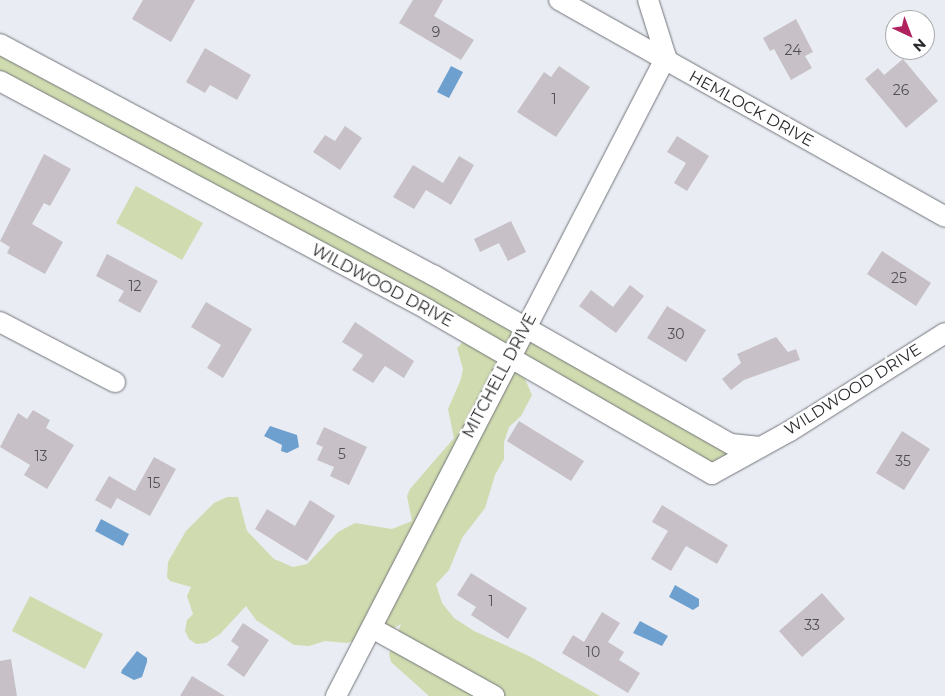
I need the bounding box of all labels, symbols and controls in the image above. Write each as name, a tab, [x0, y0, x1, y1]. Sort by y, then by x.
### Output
north arrow	[885, 10, 935, 60]
house number: 9	[432, 24, 440, 40]
text: N	[909, 35, 930, 56]
house number: 24	[785, 42, 801, 58]
street label: HEMLOCK DRIVE	[685, 67, 817, 151]
house number: 26	[893, 82, 909, 98]
house number: 1	[551, 91, 557, 107]
street label: WILDWOOD DRIVE	[308, 241, 456, 331]
house number: 25	[891, 270, 907, 286]
house number: 12	[128, 278, 142, 294]
street label: MITCHELL DRIVE	[459, 310, 541, 442]
house number: 30	[667, 326, 685, 342]
street label: WILDWOOD DRIVE	[781, 340, 925, 440]
house number: 5	[338, 446, 346, 462]
house number: 13	[35, 448, 47, 464]
house number: 35	[895, 453, 911, 469]
house number: 15	[148, 475, 160, 491]
house number: 1	[488, 593, 494, 609]
house number: 33	[804, 617, 820, 633]
house number: 10	[586, 644, 600, 660]

